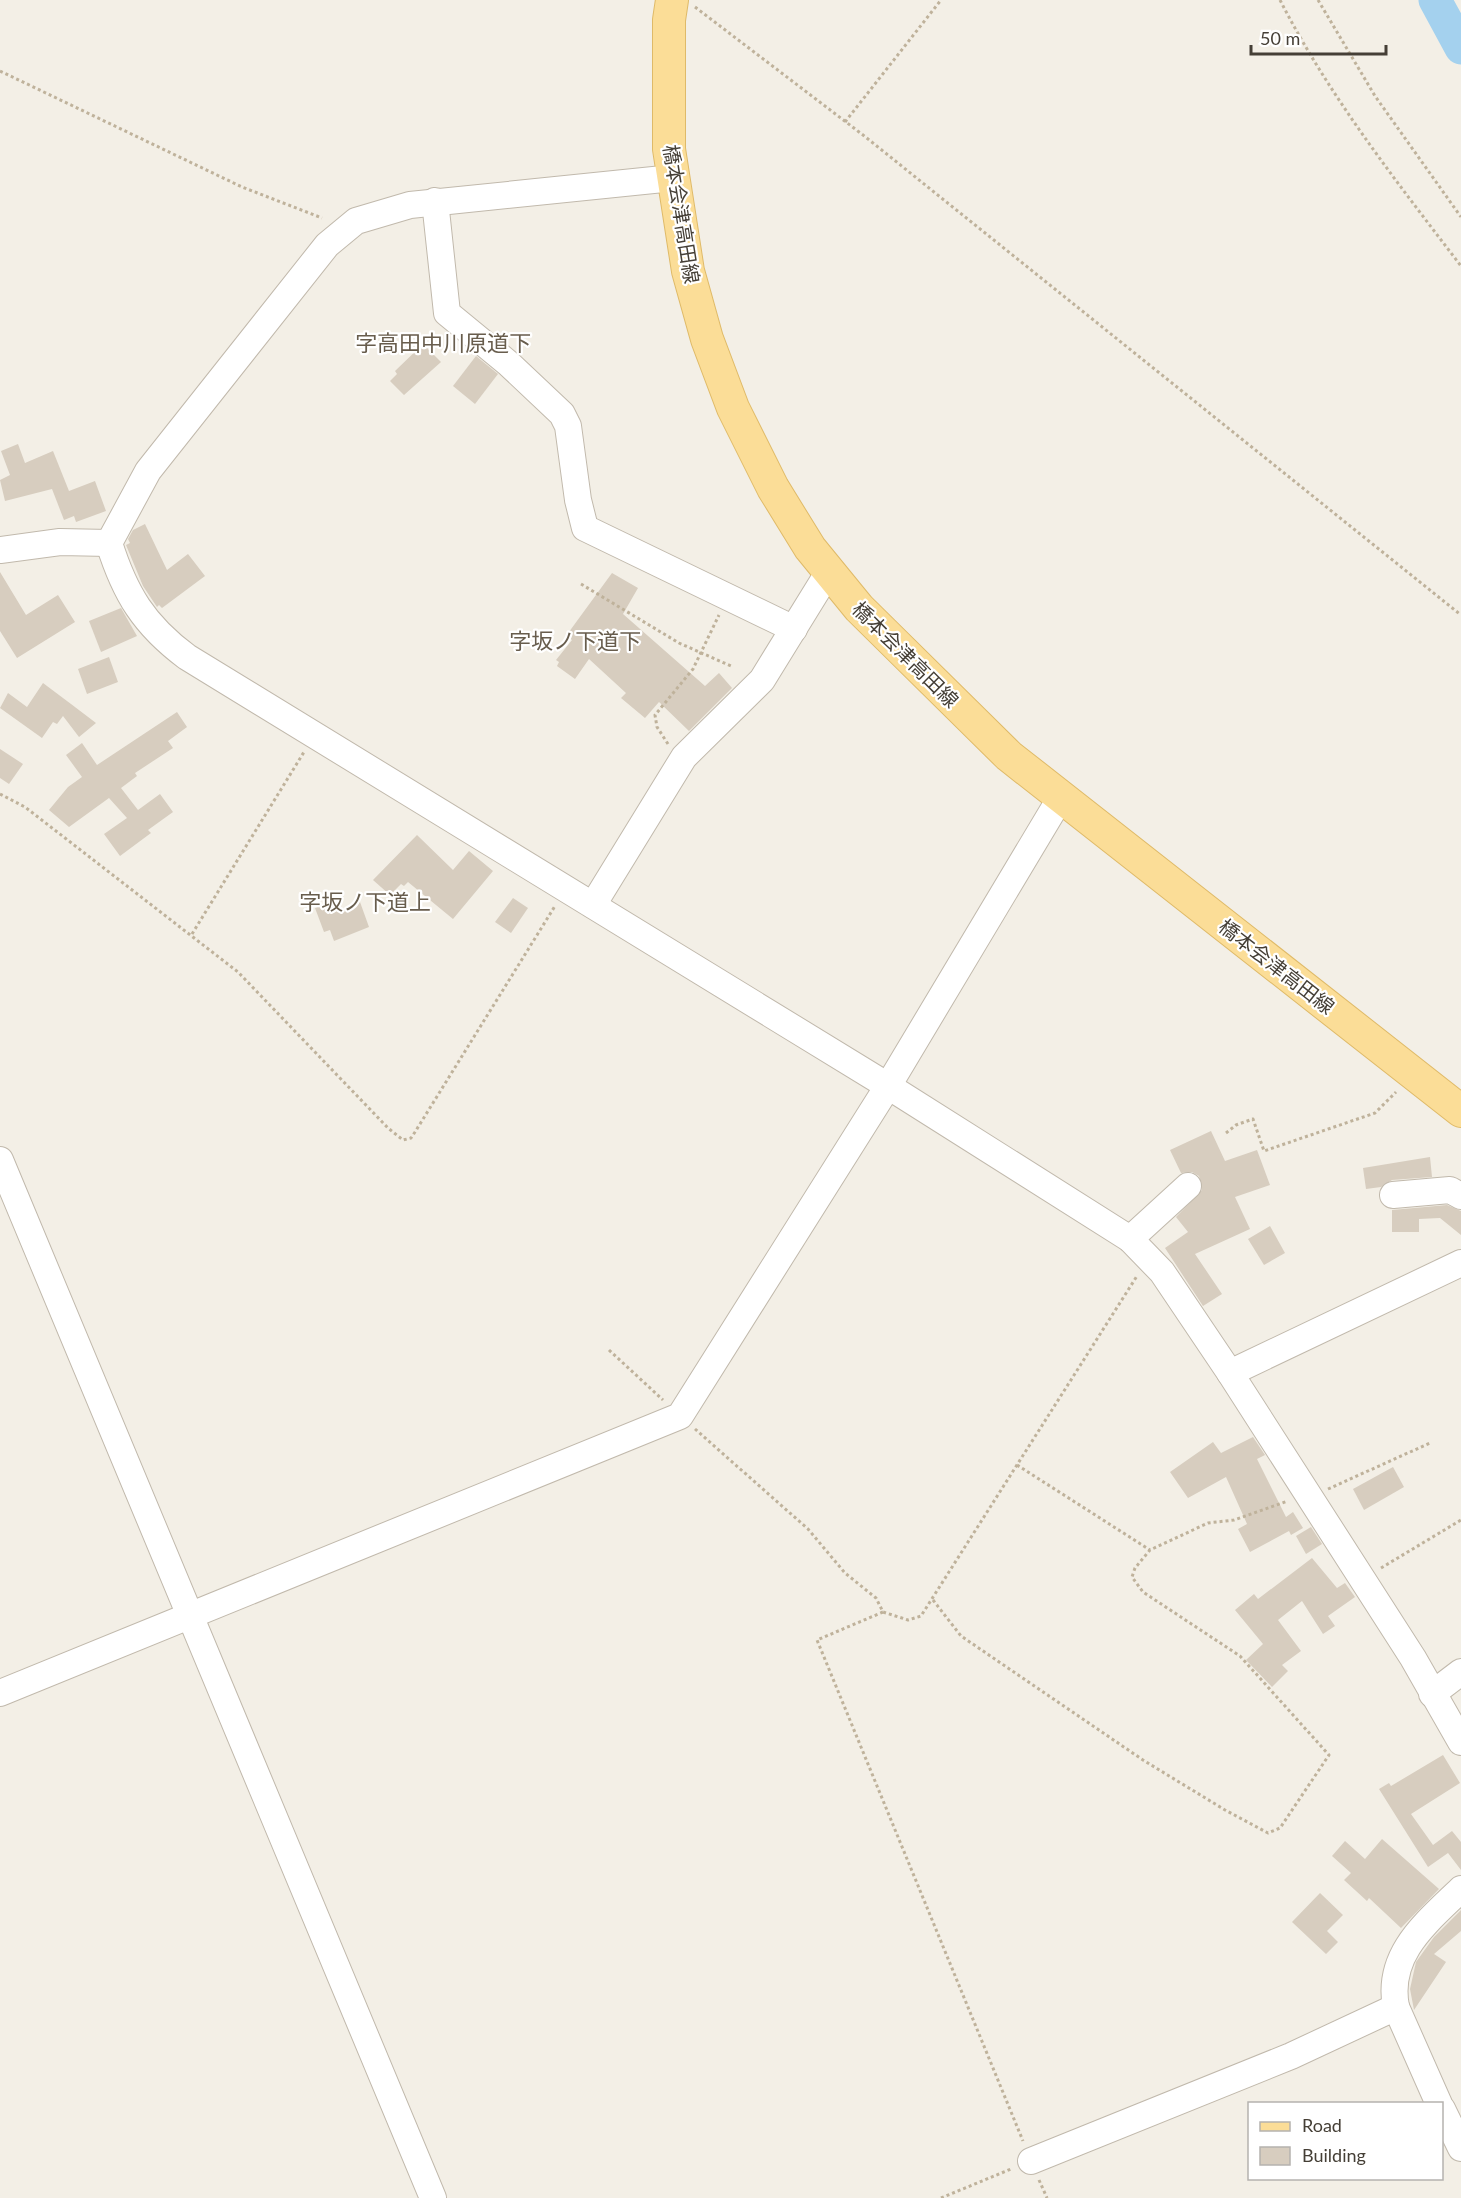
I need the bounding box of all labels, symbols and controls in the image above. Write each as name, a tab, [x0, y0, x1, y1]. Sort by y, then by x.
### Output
scale bar	[1251, 18, 1386, 56]
text: 50 m	[1260, 27, 1300, 49]
street label: 橋本会津高田線	[659, 143, 705, 285]
district label: 字高田中川原道下	[355, 329, 531, 356]
street label: 橋本会津高田線	[848, 596, 964, 712]
district label: 字坂ノ下道下	[509, 627, 641, 654]
district label: 字坂ノ下道上	[299, 888, 431, 915]
street label: 橋本会津高田線	[1214, 913, 1340, 1019]
legend	[1248, 2102, 1443, 2180]
text: Road	[1302, 2114, 1342, 2136]
text: Building	[1302, 2144, 1366, 2166]

